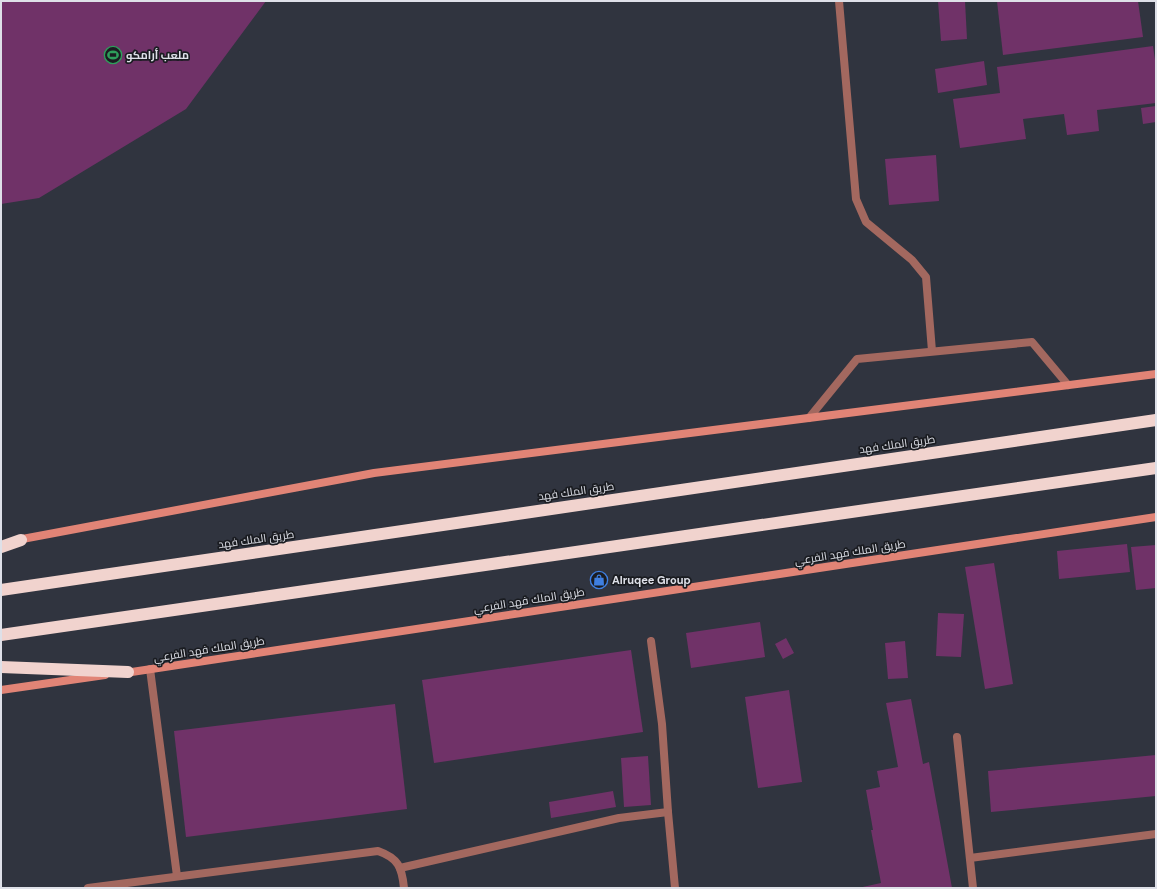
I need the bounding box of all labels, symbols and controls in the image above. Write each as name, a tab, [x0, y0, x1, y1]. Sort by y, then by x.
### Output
sports icon: ملعب أرامكو	[103, 45, 123, 65]
place label: ملعب أرامكو	[126, 48, 189, 63]
street label: طريق الملك فهد	[858, 432, 936, 456]
street label: طريق الملك فهد	[537, 479, 615, 503]
street label: طريق الملك فهد	[217, 527, 295, 551]
street label: طريق الملك فهد الفرعي	[794, 536, 907, 570]
shop icon: Alruqee Group	[589, 570, 609, 590]
place label: Alruqee Group	[612, 573, 691, 587]
street label: طريق الملك فهد الفرعي	[473, 584, 586, 618]
street label: طريق الملك فهد الفرعي	[153, 633, 266, 667]

